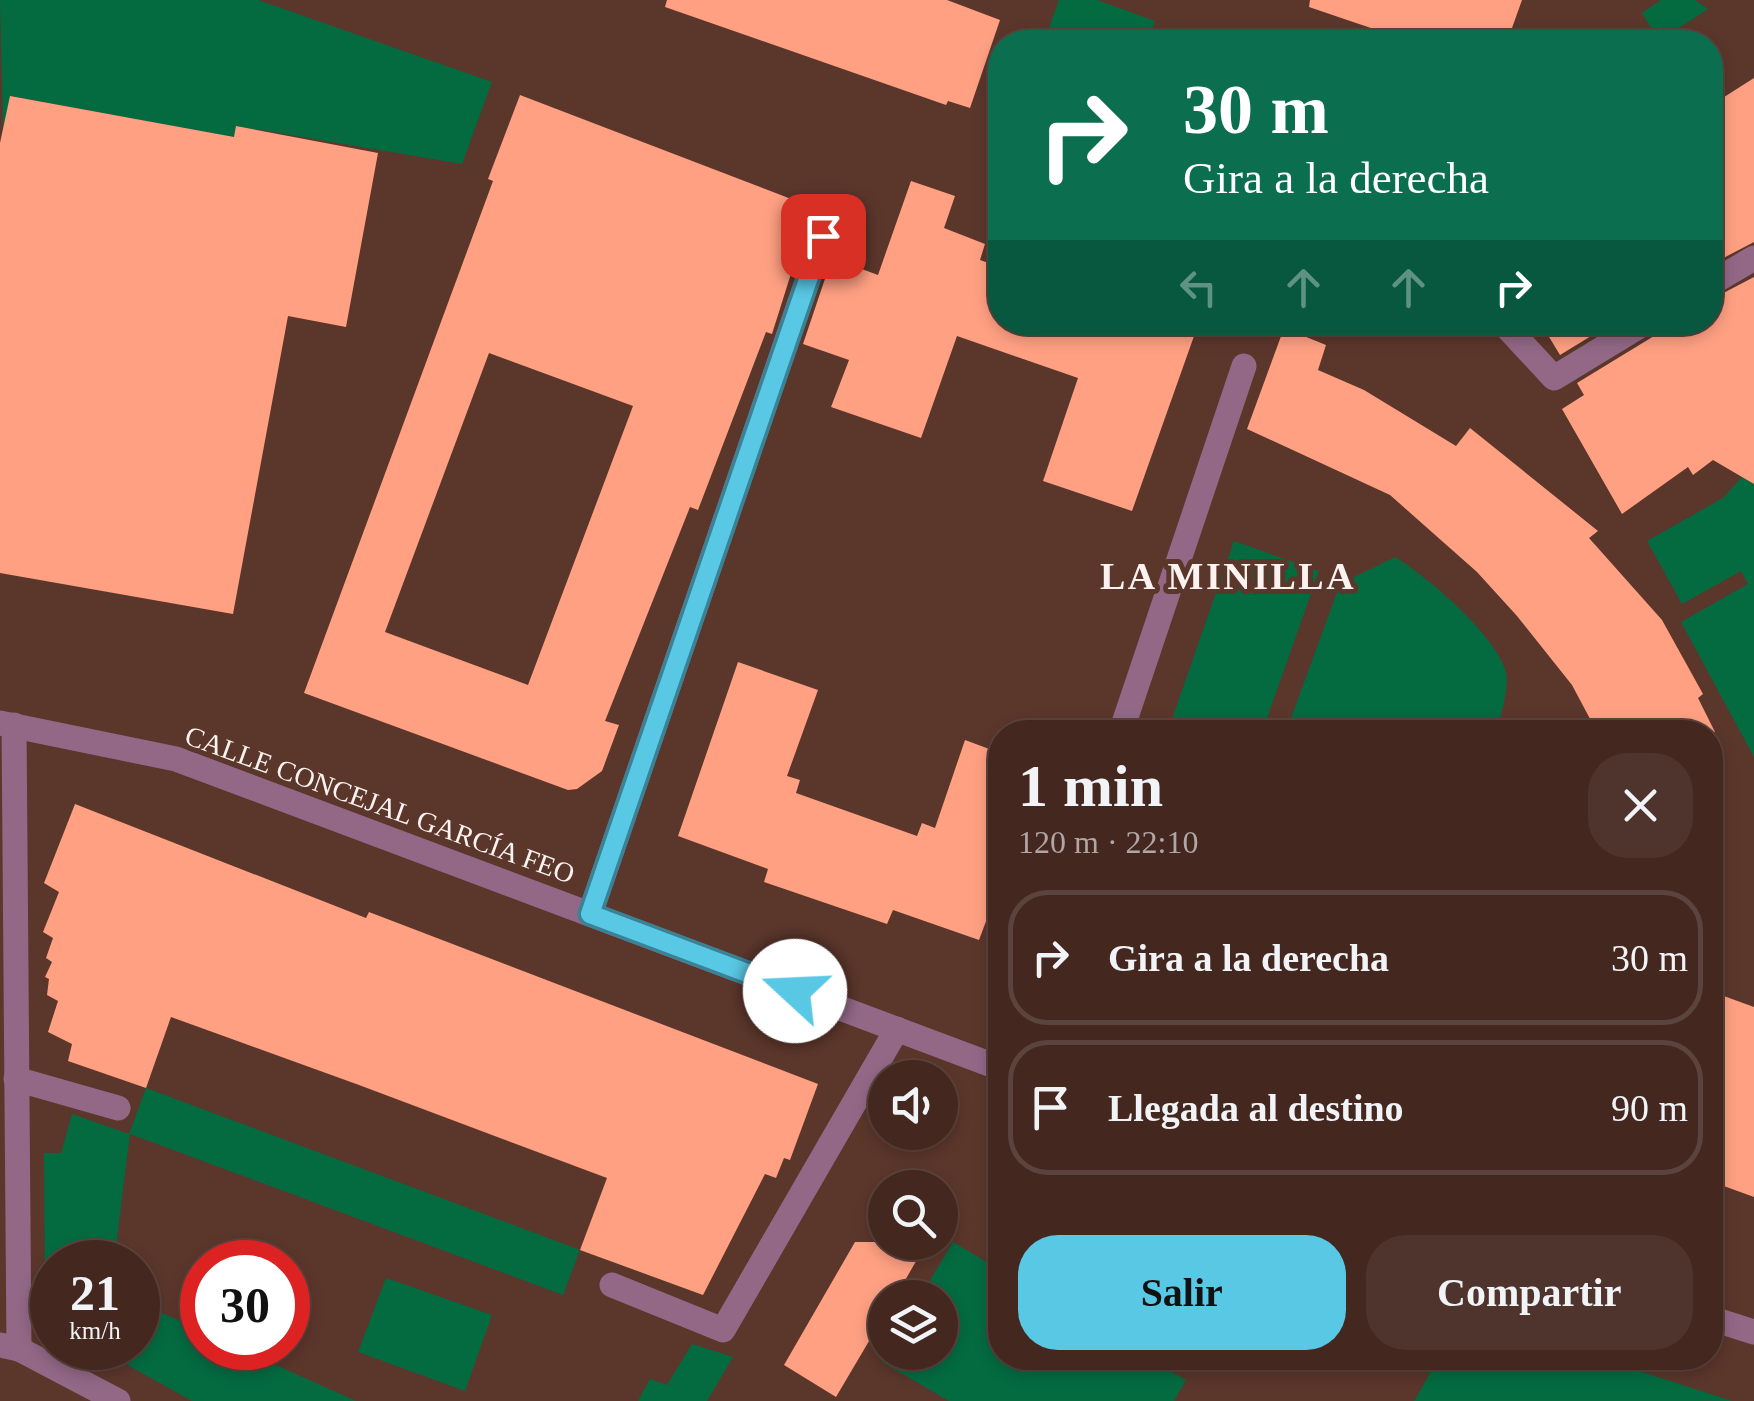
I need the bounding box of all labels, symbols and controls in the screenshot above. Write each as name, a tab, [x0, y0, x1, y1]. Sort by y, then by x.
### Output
icon: right	[1018, 70, 1148, 200]
text: 30 m	[1183, 71, 1329, 148]
text: Gira a la derecha	[1183, 153, 1489, 203]
pin	[781, 194, 866, 279]
icon: arrive	[796, 209, 851, 264]
icon: left	[1171, 260, 1226, 315]
icon: ahead	[1276, 260, 1331, 315]
icon: ahead	[1381, 260, 1436, 315]
icon: right	[1486, 260, 1541, 315]
district label: LA MINILLA	[1100, 555, 1356, 597]
street label: CALLE CONCEJAL GARCÍA FEO	[181, 719, 579, 889]
text: 1 min	[1018, 753, 1163, 819]
button: close	[1588, 753, 1693, 858]
text: 120 m · 22:10	[1018, 824, 1198, 860]
icon: right	[1023, 930, 1078, 985]
text: Gira a la derecha	[1108, 937, 1389, 979]
text: 30 m	[1611, 937, 1688, 979]
position arrow	[743, 939, 847, 1043]
map controls	[868, 1060, 958, 1370]
button: sound	[868, 1060, 958, 1150]
icon: arrive	[1023, 1080, 1078, 1135]
text: Llegada al destino	[1108, 1087, 1404, 1129]
text: 90 m	[1611, 1087, 1688, 1129]
button: search	[868, 1170, 958, 1260]
button: Salir	[1018, 1235, 1346, 1350]
button: Compartir	[1366, 1235, 1693, 1350]
speed limit sign: 30	[180, 1240, 310, 1370]
text: 21	[70, 1265, 120, 1321]
button: layers	[868, 1280, 958, 1370]
text: km/h	[69, 1317, 121, 1344]

